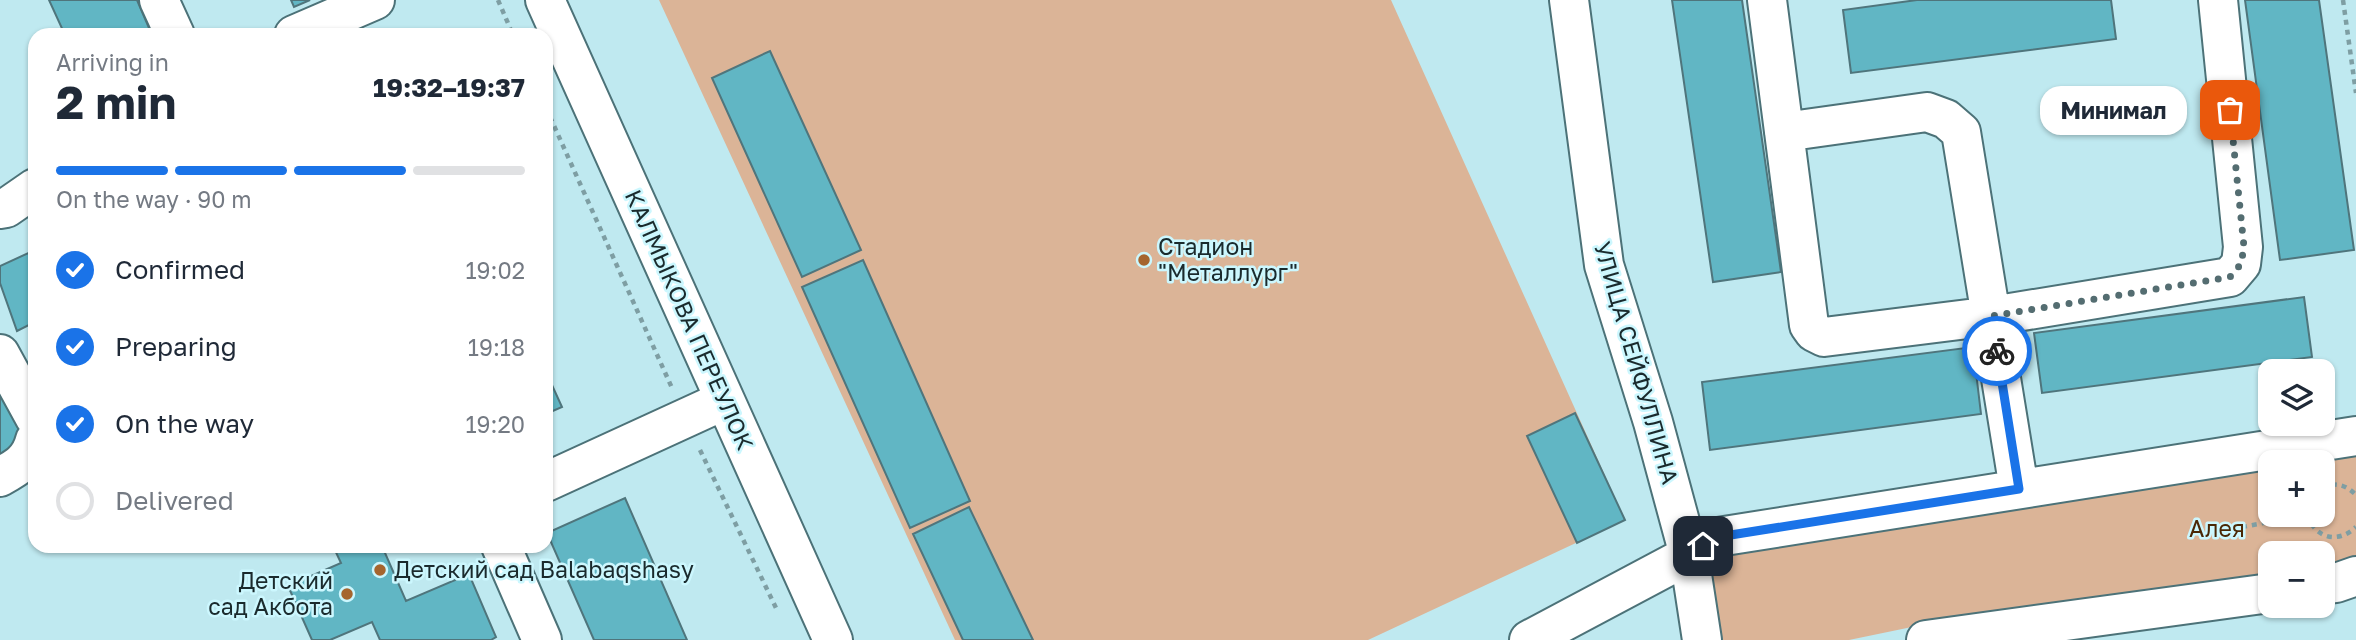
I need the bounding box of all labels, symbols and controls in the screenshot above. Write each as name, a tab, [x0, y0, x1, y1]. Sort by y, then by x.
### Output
text: Arriving in	[56, 48, 169, 76]
text: 19:32–19:37	[373, 72, 525, 103]
text: 2 min	[56, 74, 176, 129]
pin	[2200, 80, 2260, 140]
callout: Минимал	[2041, 86, 2188, 134]
icon: bag	[2211, 91, 2249, 129]
text: Минимал	[2060, 96, 2167, 124]
text: On the way · 90 m	[56, 185, 252, 213]
street label: КАЛМЫКОВА ПЕРЕУЛОК	[620, 185, 760, 454]
place label: Стадион "Металлург"	[1158, 232, 1298, 286]
street label: УЛИЦА СЕЙФУЛЛИНА	[1589, 238, 1685, 487]
icon: check	[56, 251, 94, 289]
marker: Стадион "Металлург"	[1136, 252, 1152, 268]
text: Confirmed	[115, 254, 245, 285]
text: 19:02	[465, 256, 525, 284]
courier	[1962, 316, 2032, 386]
icon: check	[56, 328, 94, 366]
text: Preparing	[115, 331, 237, 362]
icon: bike	[1978, 332, 2016, 370]
text: 19:18	[468, 333, 525, 361]
map controls	[2258, 359, 2335, 618]
button: layers	[2258, 359, 2335, 436]
icon: check	[56, 405, 94, 443]
text: On the way	[115, 408, 254, 439]
text: 19:20	[465, 410, 525, 438]
button: +	[2258, 450, 2335, 527]
text: Delivered	[115, 485, 234, 516]
park label: Алея	[2189, 514, 2245, 542]
pin	[1673, 516, 1733, 576]
icon: home	[1684, 527, 1722, 565]
button: −	[2258, 541, 2335, 618]
place label: Детский сад Balabaqshasy	[394, 555, 694, 583]
marker: Детский сад Balabaqshasy	[372, 562, 388, 578]
place label: Детский сад Акбота	[208, 566, 333, 620]
marker: Детский сад Акбота	[339, 586, 355, 602]

